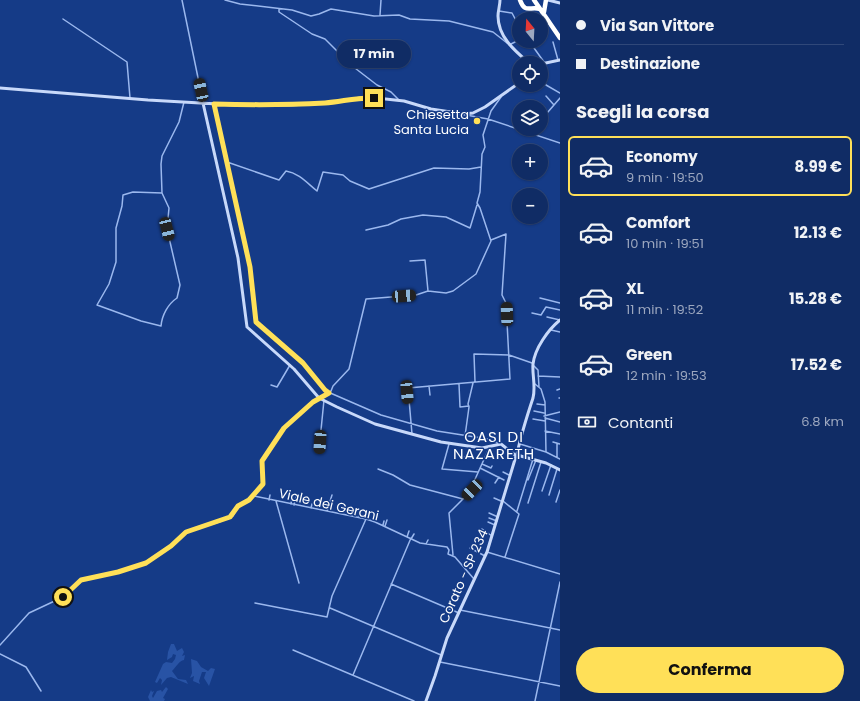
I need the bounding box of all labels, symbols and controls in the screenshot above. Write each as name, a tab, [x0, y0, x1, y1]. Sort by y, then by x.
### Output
north arrow	[512, 12, 548, 48]
map controls	[512, 12, 548, 224]
text: Via San Vittore	[600, 15, 714, 36]
callout: 17 min	[337, 40, 411, 68]
text: 17 min	[354, 44, 394, 63]
text: Destinazione	[600, 53, 700, 74]
button: locate	[512, 56, 548, 92]
car	[193, 77, 209, 103]
route end	[365, 89, 383, 107]
text: Scegli la corsa	[576, 99, 709, 124]
button: layers	[512, 100, 548, 136]
place label: Chiesetta Santa Lucia	[393, 105, 469, 139]
marker: Chiesetta Santa Lucia	[472, 116, 482, 126]
button: +	[512, 144, 548, 180]
text: Economy	[626, 146, 698, 167]
icon: car	[578, 148, 614, 184]
text: 8.99 €	[794, 156, 842, 177]
text: 9 min · 19:50	[626, 168, 704, 187]
button: −	[512, 188, 548, 224]
text: Comfort	[626, 212, 690, 233]
icon: car	[578, 214, 614, 250]
car	[158, 216, 176, 242]
text: 12.13 €	[794, 222, 842, 243]
text: 10 min · 19:51	[626, 234, 704, 253]
text: XL	[626, 278, 644, 299]
icon: car	[578, 280, 614, 316]
text: 15.28 €	[789, 288, 842, 309]
car	[392, 289, 416, 303]
text: 11 min · 19:52	[626, 300, 703, 319]
car	[501, 302, 513, 326]
text: Green	[626, 344, 672, 365]
icon: car	[578, 346, 614, 382]
text: 17.52 €	[791, 354, 842, 375]
text: 12 min · 19:53	[626, 366, 707, 385]
car	[400, 380, 414, 404]
icon: cash	[576, 411, 598, 433]
text: Contanti	[608, 412, 673, 433]
text: 6.8 km	[801, 412, 844, 431]
district label: OASI DI NAZARETH	[453, 426, 535, 464]
car	[313, 430, 327, 454]
car	[459, 477, 485, 503]
street label: Viale dei Gerani	[277, 484, 381, 525]
street label: Corato - SP 234	[434, 526, 493, 626]
route start	[54, 588, 72, 606]
button: Conferma	[576, 647, 844, 693]

